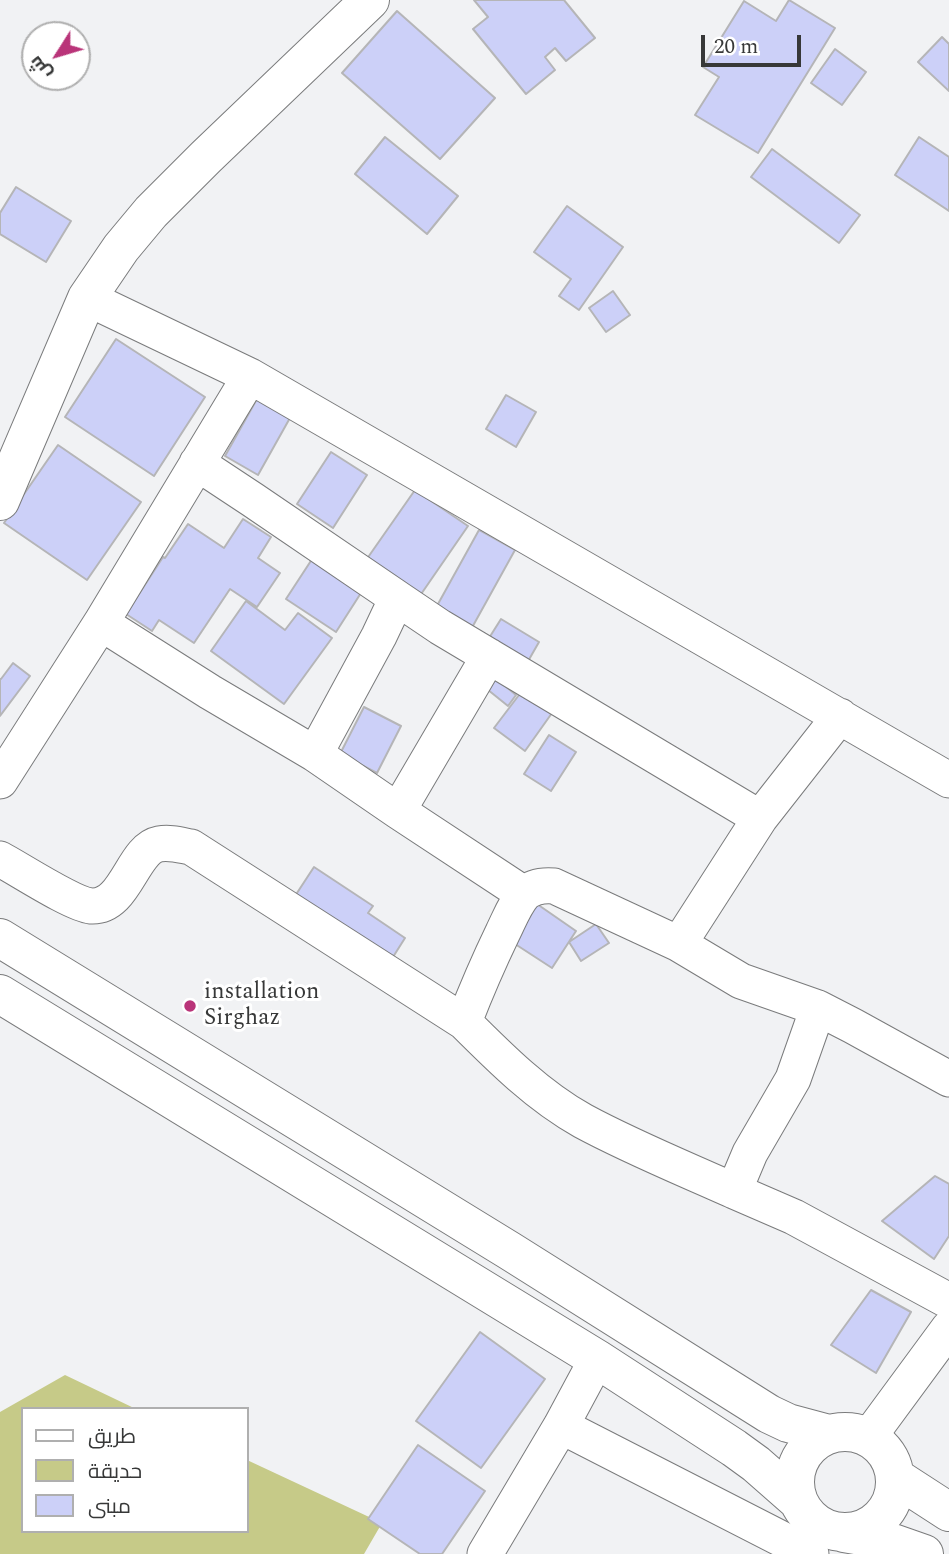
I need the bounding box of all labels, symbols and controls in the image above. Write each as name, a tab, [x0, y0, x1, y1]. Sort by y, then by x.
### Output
north arrow	[21, 21, 91, 91]
scale bar	[704, 21, 804, 65]
text: 20 m	[714, 31, 758, 63]
text: ش	[22, 49, 59, 86]
place label: installation Sirghaz	[204, 979, 319, 1033]
marker: installation Sirghaz	[182, 998, 198, 1014]
legend	[21, 1407, 248, 1533]
text: طريق	[88, 1421, 136, 1453]
text: حديقة	[88, 1456, 142, 1488]
text: مبنى	[88, 1491, 131, 1523]

